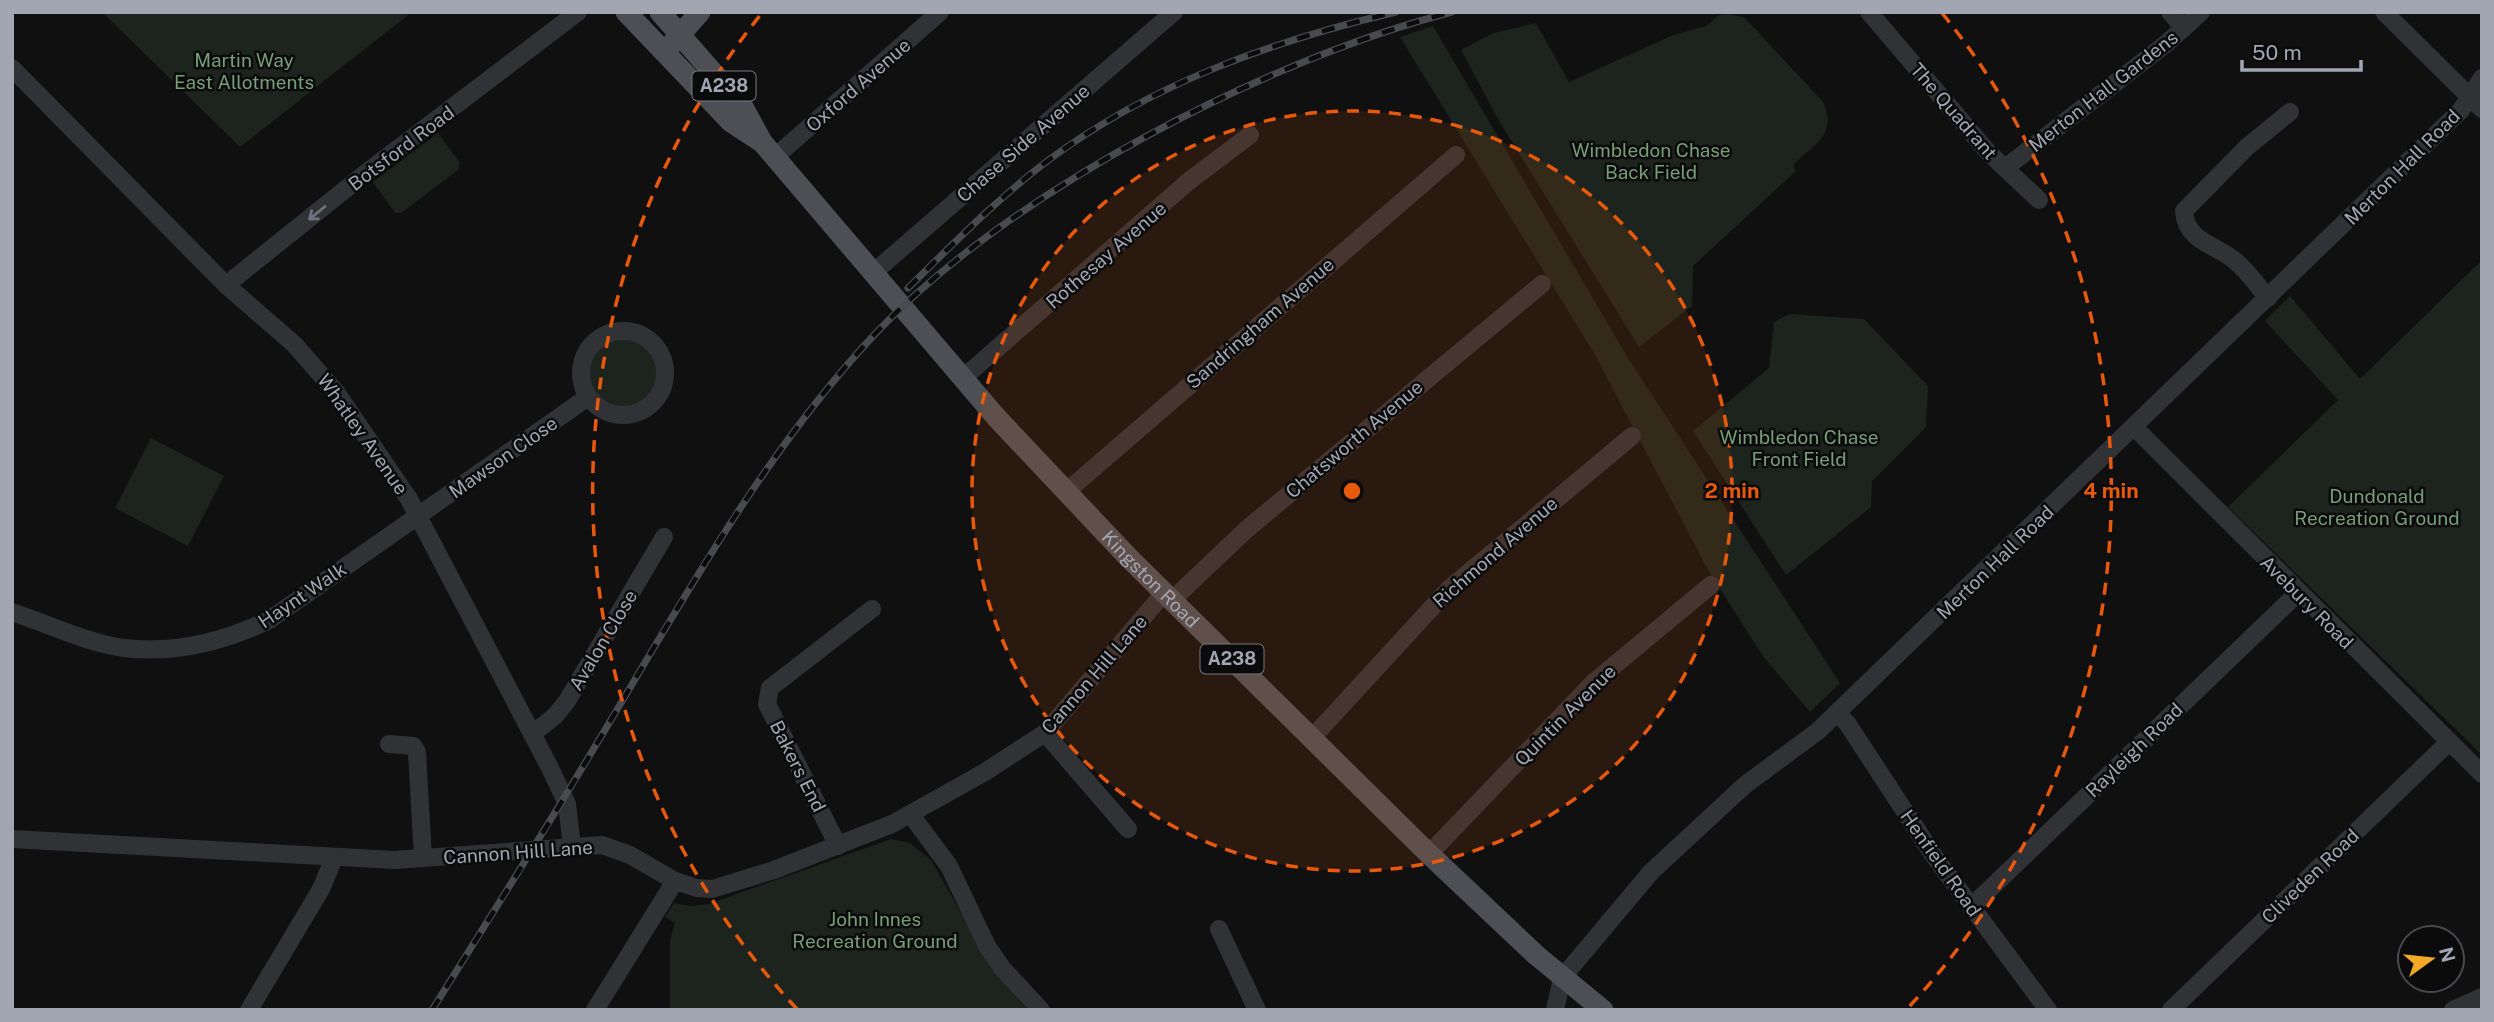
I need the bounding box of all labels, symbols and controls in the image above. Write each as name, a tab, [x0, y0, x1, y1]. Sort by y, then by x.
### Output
street label: Merton Hall Gardens	[2024, 26, 2182, 156]
scale bar	[2242, 28, 2361, 72]
street label: Oxford Avenue	[801, 34, 915, 136]
text: 50 m	[2252, 40, 2302, 65]
park label: Martin Way East Allotments	[174, 49, 314, 93]
street label: The Quadrant	[1906, 58, 2002, 164]
road number: A238	[692, 72, 756, 100]
street label: Chase Side Avenue	[952, 79, 1094, 207]
street label: Botsford Road	[344, 101, 458, 195]
street label: Merton Hall Road	[2340, 105, 2464, 229]
park label: Wimbledon Chase Back Field	[1571, 139, 1731, 183]
street label: Rothesay Avenue	[1042, 197, 1170, 313]
one-way arrow	[308, 205, 326, 220]
street label: Sandringham Avenue	[1182, 253, 1338, 393]
street label: Whatley Avenue	[313, 369, 413, 499]
street label: Chatsworth Avenue	[1281, 375, 1427, 503]
street label: Mawson Close	[445, 412, 561, 502]
park label: Wimbledon Chase Front Field	[1719, 426, 1879, 470]
text: 2 min	[1704, 478, 1760, 503]
text: 4 min	[2083, 478, 2139, 503]
centre of rings	[1340, 479, 1364, 503]
park label: Dundonald Recreation Ground	[2294, 485, 2460, 529]
street label: Richmond Avenue	[1428, 492, 1562, 612]
street label: Merton Hall Road	[1932, 501, 2058, 623]
street label: Kingston Road	[1098, 526, 1204, 632]
street label: Avebury Road	[2256, 551, 2358, 653]
street label: Haynt Walk	[254, 557, 350, 632]
street label: Avalon Close	[564, 586, 642, 694]
street label: Cannon Hill Lane	[1037, 610, 1151, 738]
road number: A238	[1200, 644, 1264, 674]
street label: Quintin Avenue	[1510, 660, 1620, 770]
street label: Rayleigh Road	[2081, 698, 2187, 802]
street label: Bakers End	[766, 717, 830, 815]
street label: Henfield Road	[1896, 806, 1986, 920]
street label: Cliveden Road	[2257, 824, 2363, 928]
street label: Cannon Hill Lane	[442, 836, 594, 868]
park label: John Innes Recreation Ground	[792, 908, 958, 952]
north arrow	[2396, 924, 2466, 994]
text: N	[2435, 945, 2460, 965]

